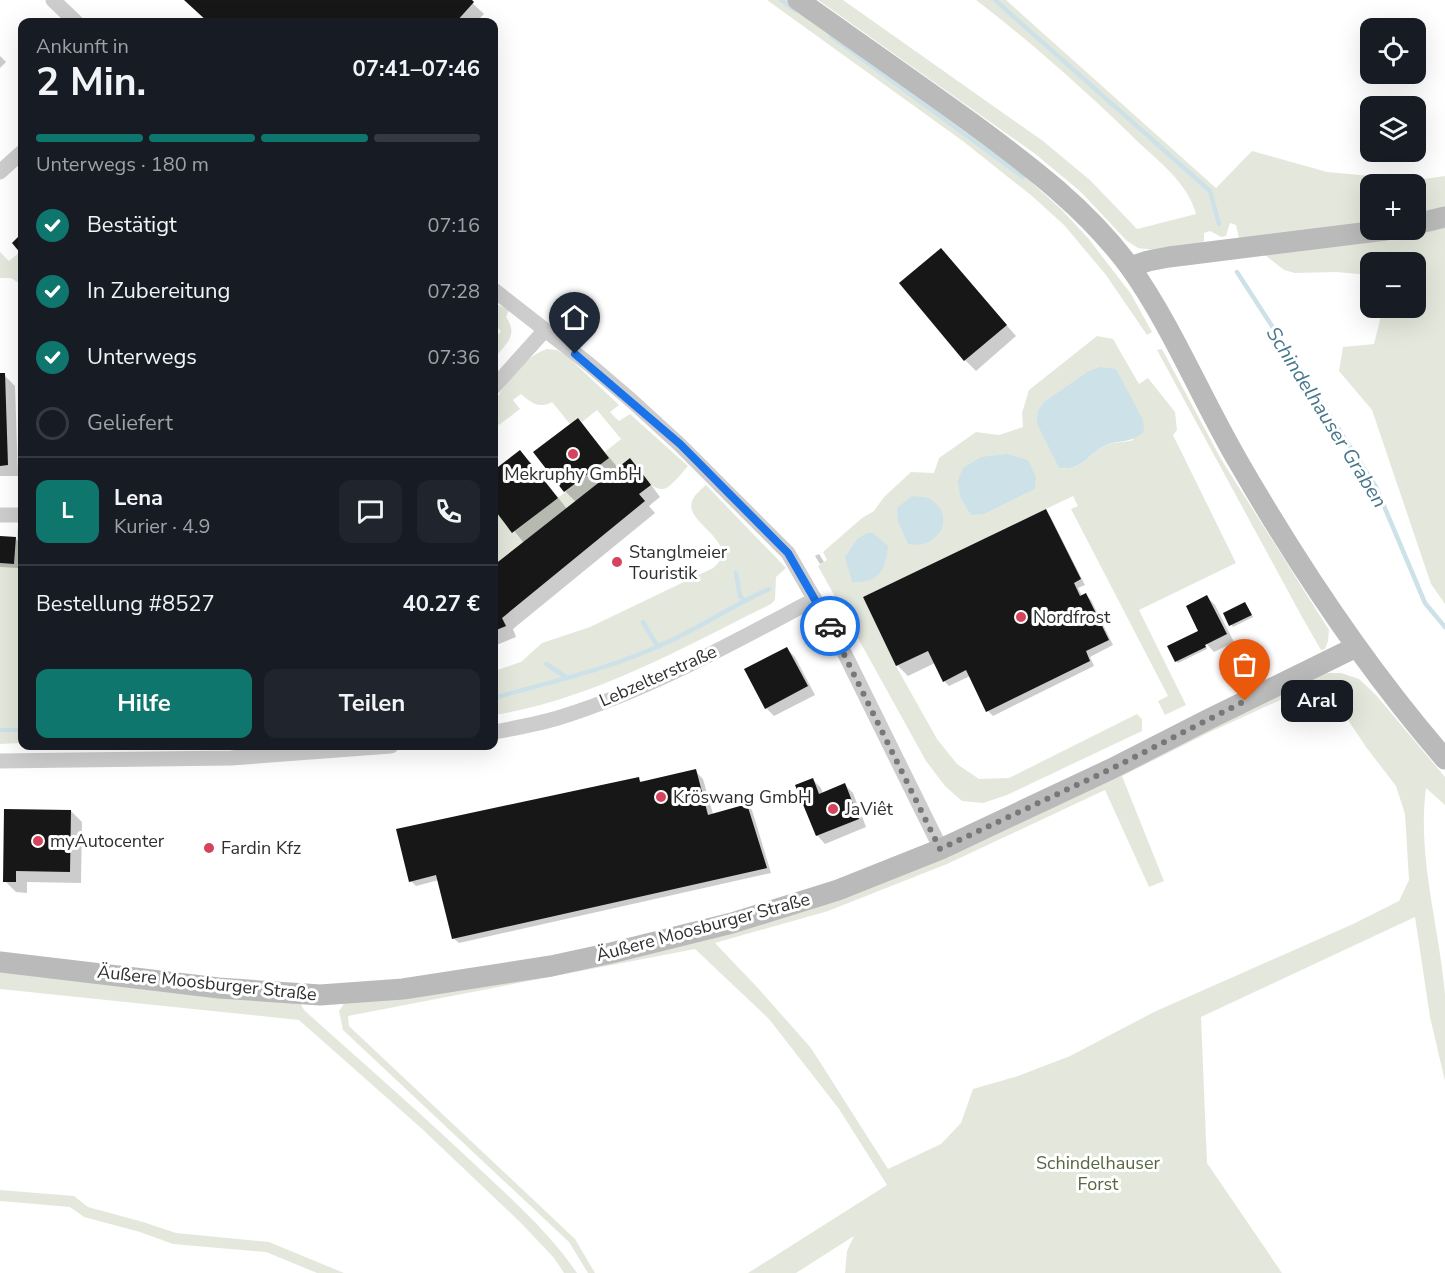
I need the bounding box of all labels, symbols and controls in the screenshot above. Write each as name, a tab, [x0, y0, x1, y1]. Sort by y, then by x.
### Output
map controls	[1360, 18, 1426, 318]
button: locate	[1360, 18, 1426, 84]
text: Ankunft in	[36, 33, 129, 60]
text: 07:41–07:46	[352, 54, 480, 84]
text: 2 Min.	[36, 56, 146, 109]
button: layers	[1360, 96, 1426, 162]
text: Unterwegs · 180 m	[36, 151, 209, 178]
button: +	[1360, 174, 1426, 240]
icon: check	[36, 209, 69, 242]
text: Bestätigt	[87, 210, 177, 240]
text: 07:16	[427, 212, 480, 239]
button: −	[1360, 252, 1426, 318]
icon: check	[36, 275, 69, 308]
text: In Zubereitung	[87, 276, 230, 306]
text: 07:28	[427, 278, 480, 305]
pin	[549, 292, 600, 354]
icon: home	[558, 301, 591, 334]
water label: Schindelhauser Graben	[1260, 322, 1393, 513]
icon: check	[36, 341, 69, 374]
text: Unterwegs	[87, 342, 197, 372]
text: 07:36	[427, 344, 480, 371]
text: Geliefert	[87, 408, 173, 438]
marker: Mekruphy GmbH	[566, 447, 580, 461]
place label: Mekruphy GmbH	[504, 462, 642, 486]
button: chat	[339, 480, 402, 543]
button: phone	[417, 480, 480, 543]
text: Lena	[114, 483, 163, 513]
text: L	[61, 496, 74, 526]
text: Kurier · 4.9	[114, 513, 211, 540]
place label: Stanglmeier Touristik	[629, 540, 728, 585]
marker: Stanglmeier Touristik	[610, 555, 624, 569]
text: Bestellung #8527	[36, 589, 215, 619]
text: 40.27 €	[403, 589, 480, 619]
courier	[800, 596, 860, 656]
place label: Nordfrost	[1033, 605, 1111, 629]
icon: car	[814, 610, 847, 643]
marker: Nordfrost	[1014, 610, 1028, 624]
street label: Lebzelterstraße	[596, 639, 720, 713]
pin	[1219, 639, 1270, 701]
icon: bag	[1228, 648, 1261, 681]
button: Hilfe	[36, 669, 252, 738]
button: Teilen	[264, 669, 480, 738]
callout: Aral	[1281, 680, 1353, 722]
text: Aral	[1297, 687, 1337, 714]
place label: Kröswang GmbH	[673, 785, 812, 809]
marker: Kröswang GmbH	[654, 790, 668, 804]
place label: JaViêt	[844, 797, 894, 821]
marker: JaViêt	[826, 802, 840, 816]
place label: myAutocenter	[50, 829, 165, 853]
marker: myAutocenter	[31, 834, 45, 848]
place label: Fardin Kfz	[221, 836, 301, 860]
marker: Fardin Kfz	[202, 841, 216, 855]
street label: Äußere Moosburger Straße	[593, 887, 813, 967]
street label: Äußere Moosburger Straße	[96, 960, 318, 1006]
park label: Schindelhauser Forst	[1036, 1151, 1161, 1196]

